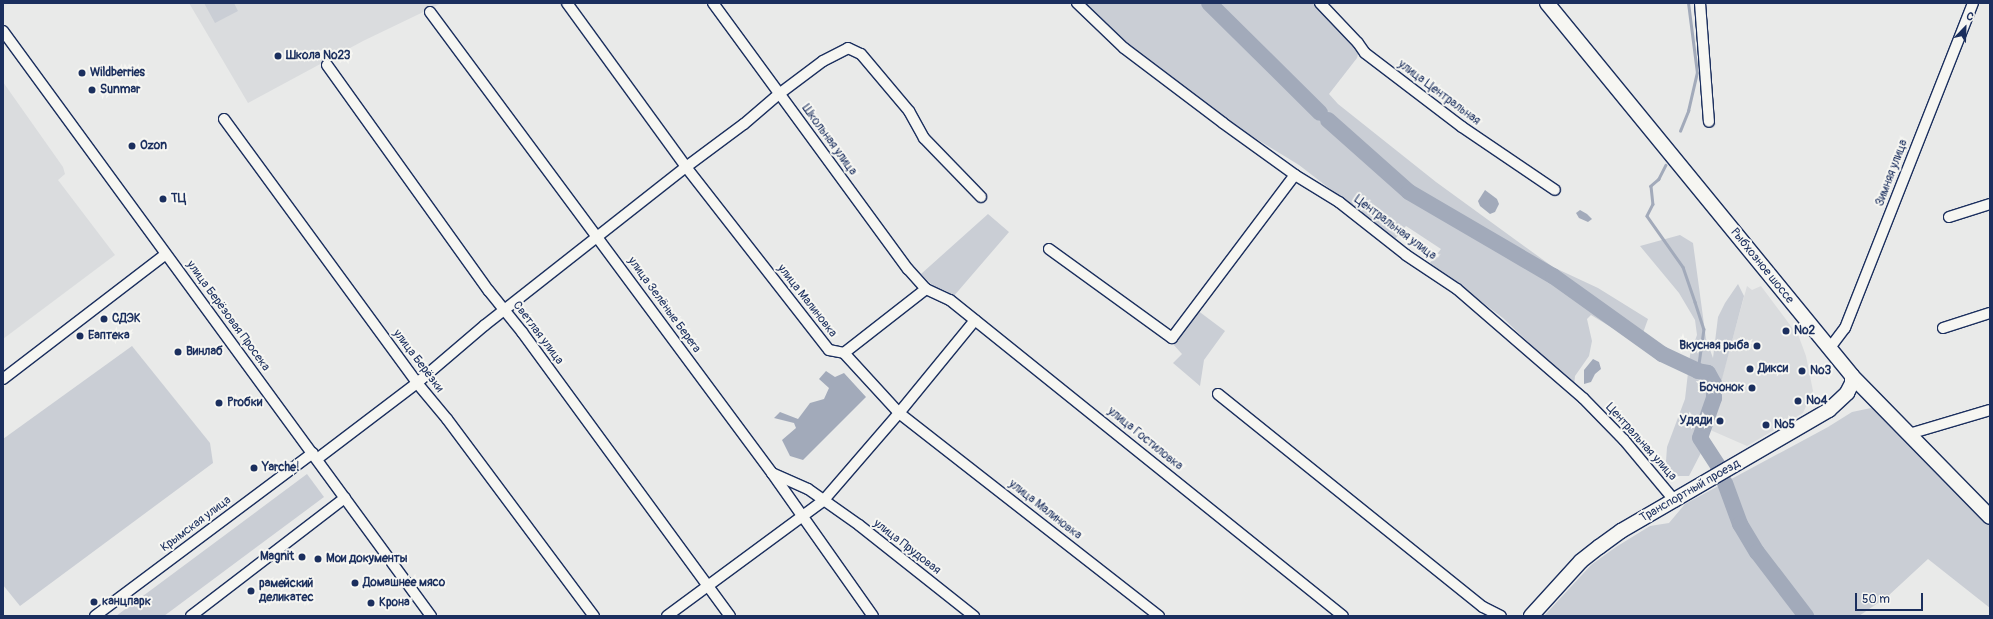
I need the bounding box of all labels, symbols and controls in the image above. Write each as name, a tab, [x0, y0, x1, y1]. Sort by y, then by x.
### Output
north arrow	[1945, 8, 1985, 48]
text: С	[1964, 9, 1976, 24]
place label: Школа №23	[286, 49, 351, 63]
marker: Школа №23	[273, 51, 283, 61]
street label: улица Центральная	[1395, 57, 1483, 129]
place label: Wildberries	[90, 66, 145, 80]
marker: Wildberries	[77, 68, 87, 78]
place label: Sunmar	[100, 83, 140, 97]
marker: Sunmar	[87, 85, 97, 95]
street label: Школьная улица	[798, 102, 860, 178]
street label: Зимняя улица	[1873, 138, 1911, 208]
place label: Ozon	[140, 139, 167, 153]
marker: Ozon	[127, 141, 137, 151]
place label: ТЦ	[171, 192, 186, 206]
street label: Центральная улица	[1351, 192, 1439, 264]
marker: ТЦ	[158, 194, 168, 204]
street label: Рыбхозное шоссе	[1727, 225, 1797, 307]
street label: улица Зелёные Берега	[624, 254, 704, 356]
street label: улица Берёзовая Просека	[183, 258, 273, 374]
street label: улица Малиновка	[774, 262, 840, 340]
street label: Светлая улица	[510, 299, 566, 367]
place label: СДЭК	[112, 312, 141, 326]
marker: СДЭК	[99, 314, 109, 324]
place label: №2	[1794, 324, 1815, 338]
marker: №2	[1781, 326, 1791, 336]
street label: улица Берёзки	[390, 327, 446, 395]
place label: Еаптека	[88, 329, 130, 343]
marker: Еаптека	[75, 331, 85, 341]
place label: Вкусная рыба	[1679, 339, 1749, 353]
marker: Вкусная рыба	[1752, 341, 1762, 351]
place label: Винлаб	[186, 345, 223, 359]
marker: Винлаб	[173, 347, 183, 357]
place label: Дикси	[1758, 362, 1788, 376]
marker: Дикси	[1745, 364, 1755, 374]
place label: №3	[1810, 364, 1831, 378]
marker: №3	[1797, 366, 1807, 376]
place label: Бочонок	[1699, 381, 1744, 395]
marker: Бочонок	[1747, 383, 1757, 393]
place label: №4	[1806, 394, 1828, 408]
place label: Proбки	[227, 396, 262, 410]
marker: №4	[1793, 396, 1803, 406]
marker: Proбки	[214, 398, 224, 408]
street label: Центральная улица	[1602, 400, 1680, 484]
street label: улица Гостиловка	[1105, 404, 1185, 474]
place label: Удяди	[1679, 414, 1712, 428]
marker: Удяди	[1715, 416, 1725, 426]
place label: №5	[1774, 418, 1795, 432]
marker: №5	[1761, 420, 1771, 430]
street label: Транспортный проезд	[1637, 456, 1743, 526]
place label: Yarche!	[262, 461, 299, 475]
marker: Yarche!	[249, 463, 259, 473]
street label: улица Малиновка	[1006, 477, 1084, 543]
street label: Крымская улица	[158, 493, 234, 555]
street label: улица Прудовая	[871, 516, 943, 578]
place label: Magnit	[260, 550, 294, 564]
marker: Magnit	[297, 552, 307, 562]
place label: Мои документы	[326, 552, 408, 566]
marker: Мои документы	[313, 554, 323, 564]
place label: Домашнее мясо	[363, 576, 445, 590]
place label: рамейский деликатес	[259, 577, 314, 605]
marker: Домашнее мясо	[350, 578, 360, 588]
scale bar	[1857, 585, 1925, 611]
marker: рамейский деликатес	[246, 586, 256, 596]
text: 50 m	[1862, 592, 1890, 607]
place label: канцпарк	[102, 595, 151, 609]
place label: Крона	[379, 596, 410, 610]
marker: канцпарк	[89, 597, 99, 607]
marker: Крона	[366, 598, 376, 608]

